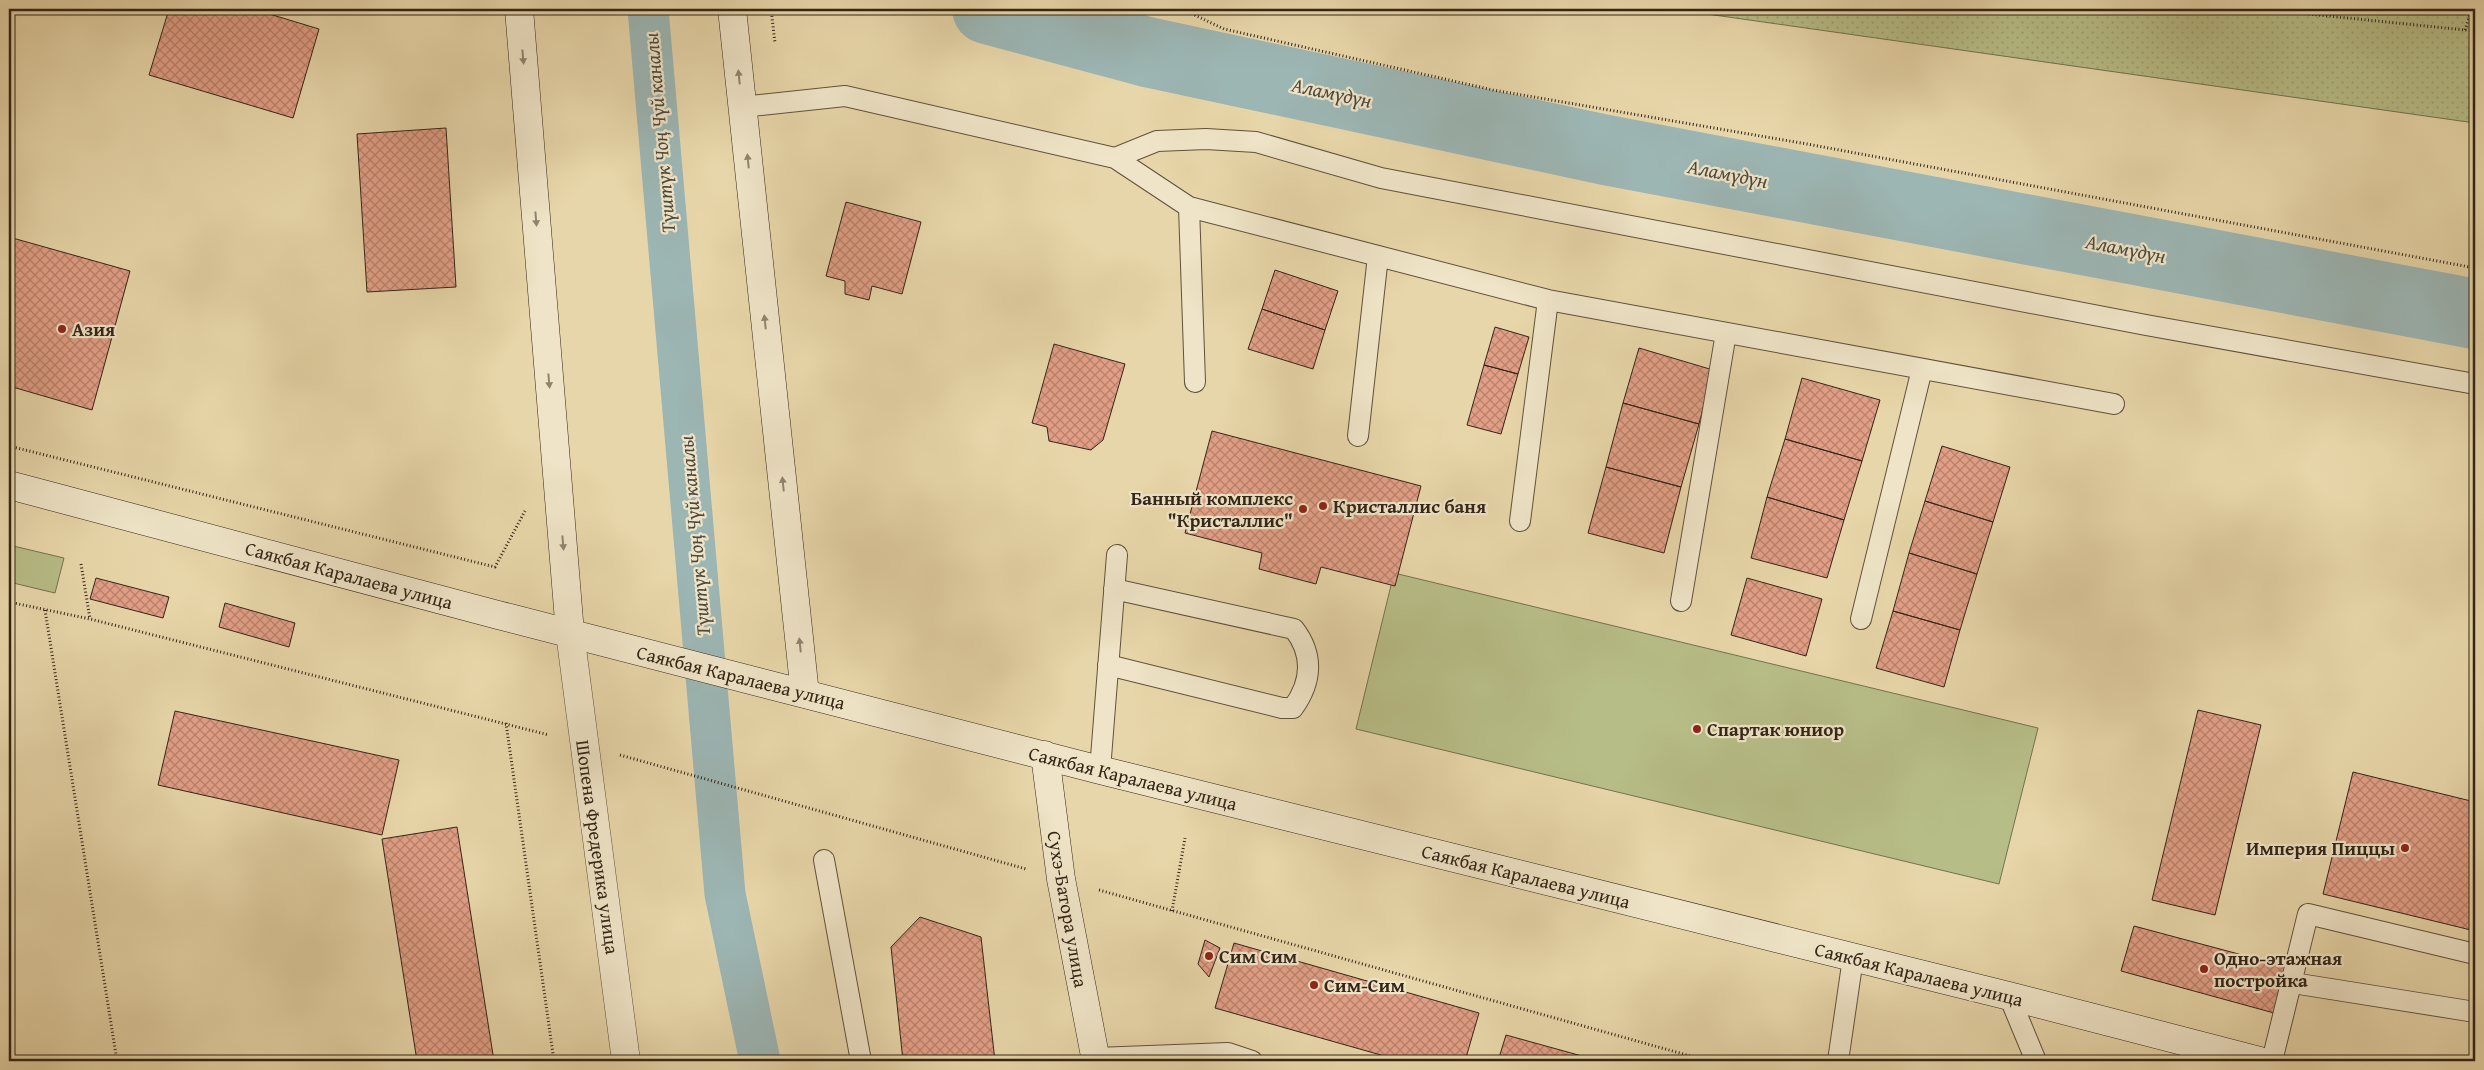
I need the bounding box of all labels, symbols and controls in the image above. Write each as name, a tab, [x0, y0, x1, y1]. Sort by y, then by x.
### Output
water label: Түштүк Чоң Чүй каналы	[636, 31, 682, 235]
one-way arrow	[519, 50, 527, 66]
one-way arrow	[735, 68, 743, 84]
water label: Аламүдүн	[1288, 69, 1375, 115]
water label: Аламүдүн	[1684, 151, 1771, 195]
one-way arrow	[744, 152, 752, 168]
one-way arrow	[532, 212, 540, 228]
water label: Аламүдүн	[2082, 226, 2169, 270]
one-way arrow	[761, 314, 769, 330]
place label: Азия	[72, 315, 115, 343]
marker: Азия	[56, 323, 68, 335]
one-way arrow	[546, 374, 554, 390]
water label: Түштүк Чоң Чүй каналы	[671, 434, 717, 638]
one-way arrow	[778, 475, 786, 491]
place label: Банный комплекс "Кристаллис"	[1131, 484, 1293, 534]
place label: Кристаллис баня	[1333, 492, 1486, 520]
marker: Кристаллис баня	[1317, 500, 1329, 512]
marker: Банный комплекс "Кристаллис"	[1297, 503, 1309, 515]
street label: Саякбая Каралаева улица	[242, 534, 456, 616]
one-way arrow	[559, 536, 567, 552]
one-way arrow	[796, 637, 804, 653]
street label: Саякбая Каралаева улица	[634, 638, 848, 716]
place label: Спартак юниор	[1707, 715, 1844, 743]
marker: Спартак юниор	[1691, 723, 1703, 735]
street label: Шопена Фредерика улица	[569, 738, 627, 956]
street label: Саякбая Каралаева улица	[1026, 739, 1240, 817]
street label: Сухэ-Батора улица	[1040, 828, 1096, 990]
place label: Империя Пиццы	[2246, 834, 2395, 862]
street label: Саякбая Каралаева улица	[1419, 837, 1633, 915]
marker: Империя Пиццы	[2399, 842, 2411, 854]
street label: Саякбая Каралаева улица	[1812, 935, 2026, 1013]
place label: Сим Сим	[1219, 942, 1297, 970]
place label: Одно-этажная постройка	[2214, 944, 2342, 994]
marker: Сим Сим	[1203, 950, 1215, 962]
marker: Одно-этажная постройка	[2198, 963, 2210, 975]
place label: Сим-Сим	[1324, 971, 1405, 999]
marker: Сим-Сим	[1308, 979, 1320, 991]

